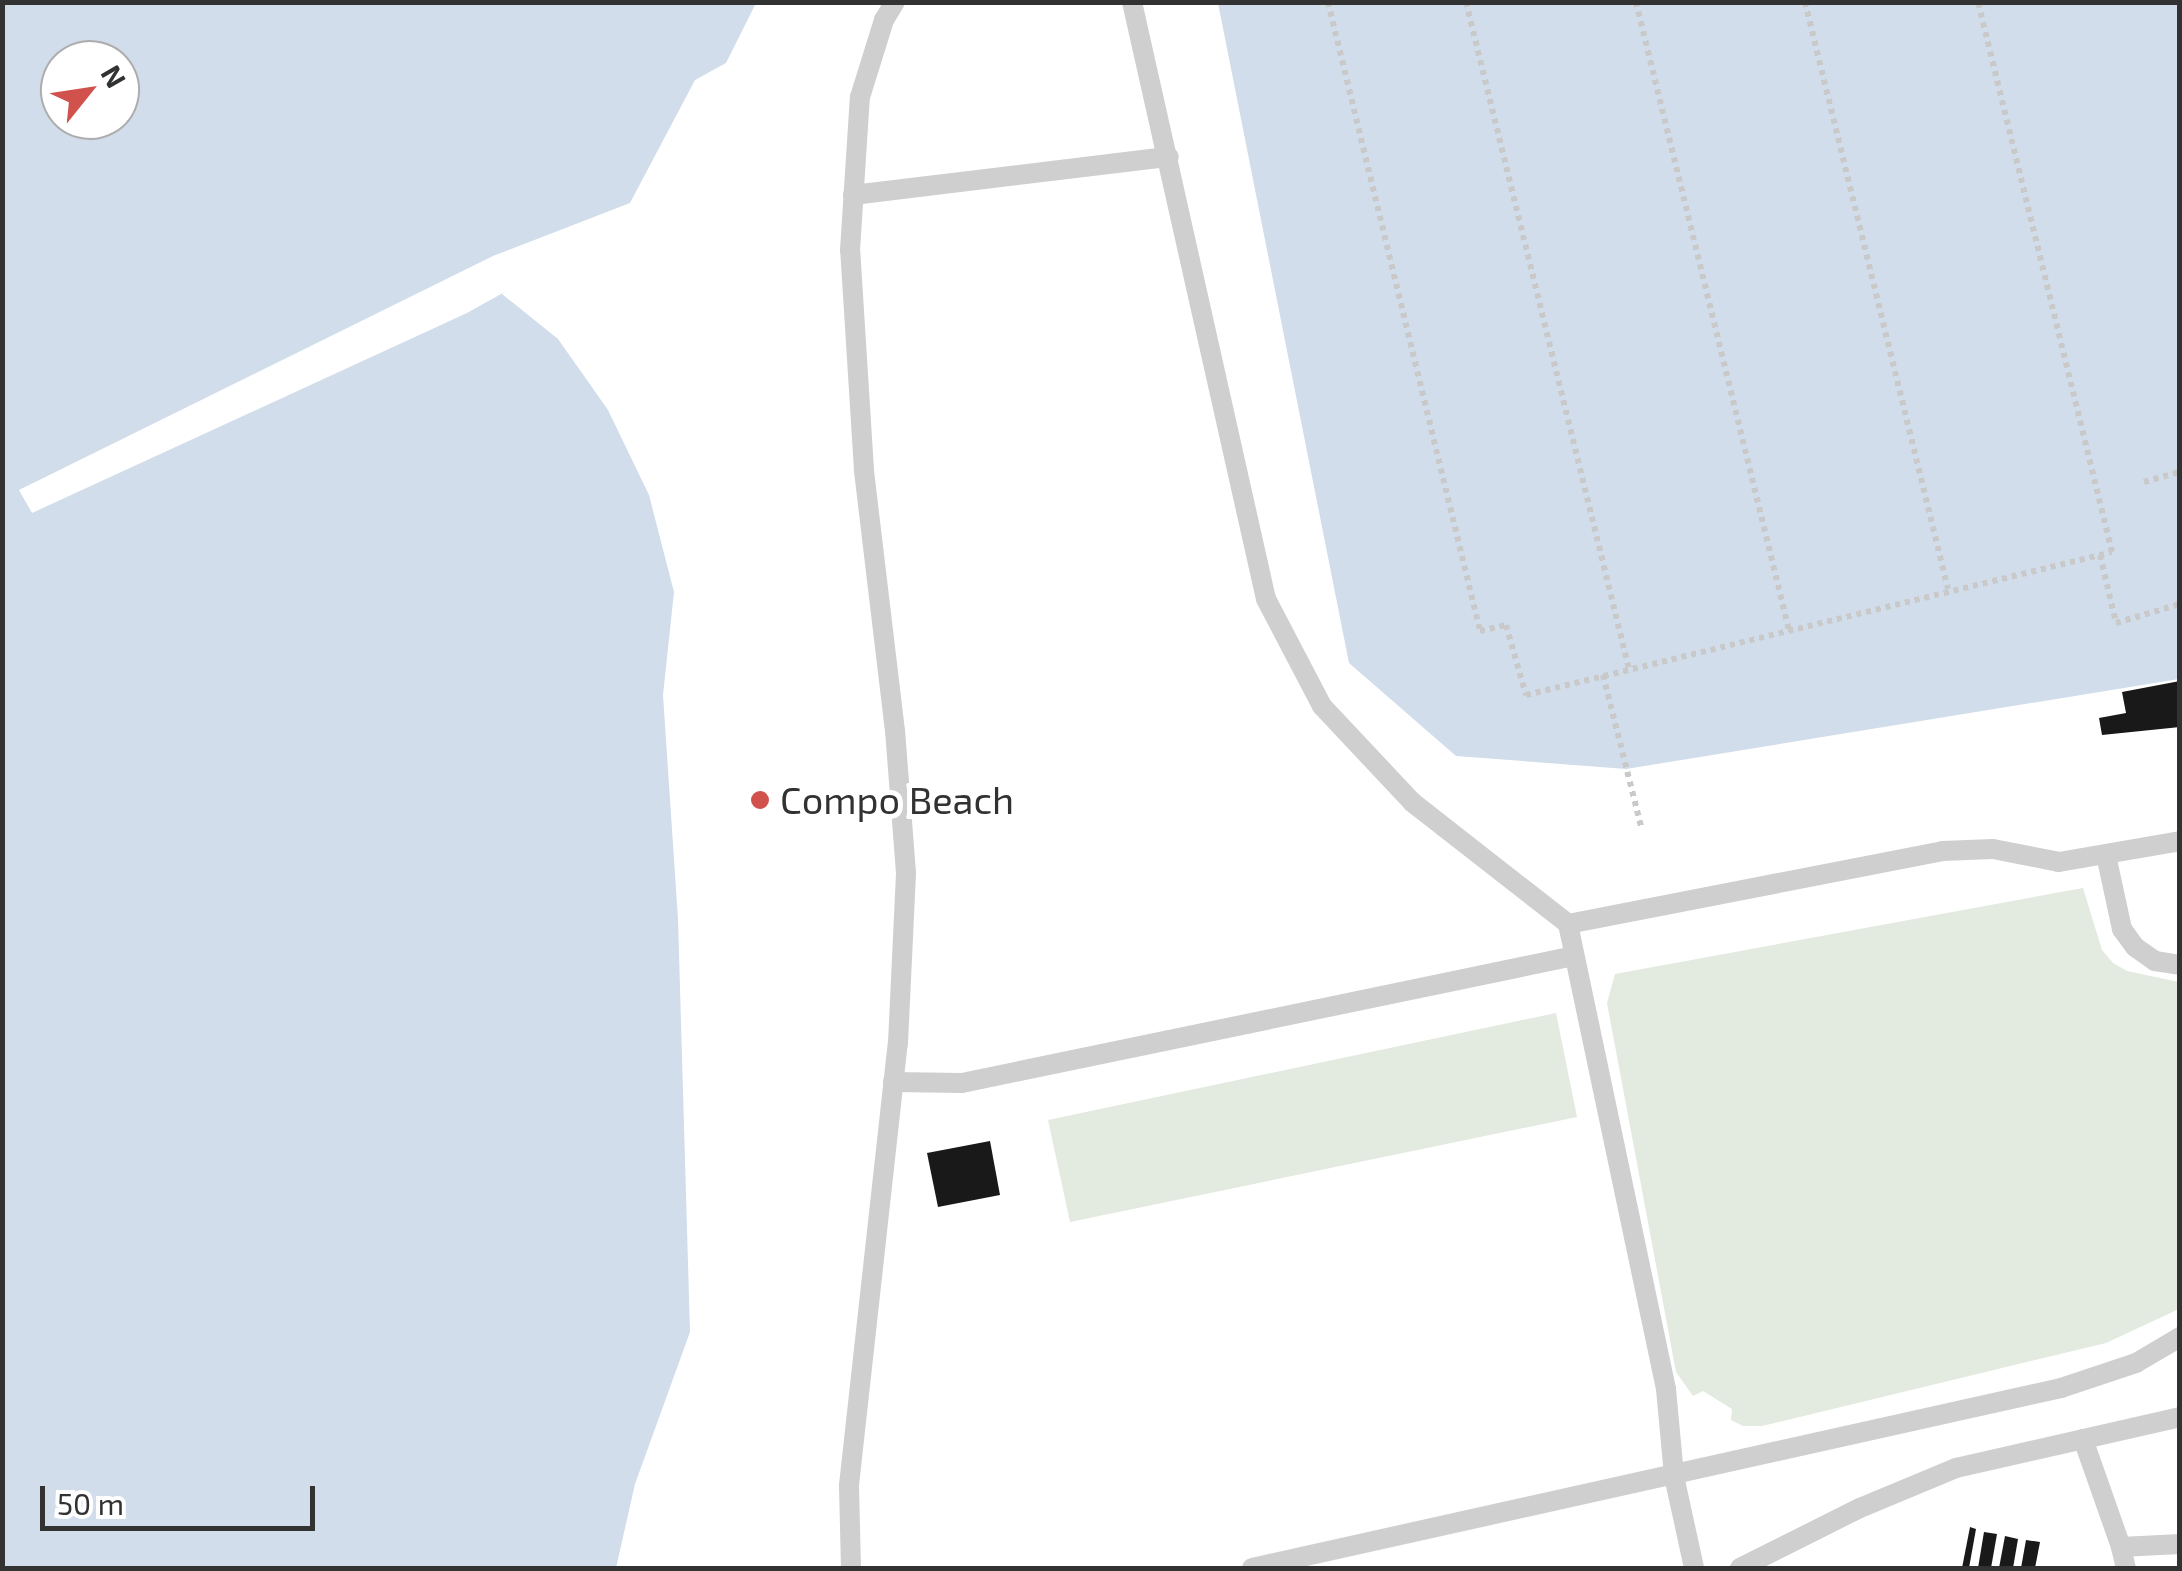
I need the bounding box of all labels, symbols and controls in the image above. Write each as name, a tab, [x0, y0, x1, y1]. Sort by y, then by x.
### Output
north arrow	[40, 40, 140, 140]
text: N	[94, 59, 134, 93]
place label: Compo Beach	[780, 777, 1014, 823]
marker: Compo Beach	[749, 789, 771, 811]
scale bar	[45, 1466, 320, 1528]
text: 50 m	[57, 1485, 124, 1521]

